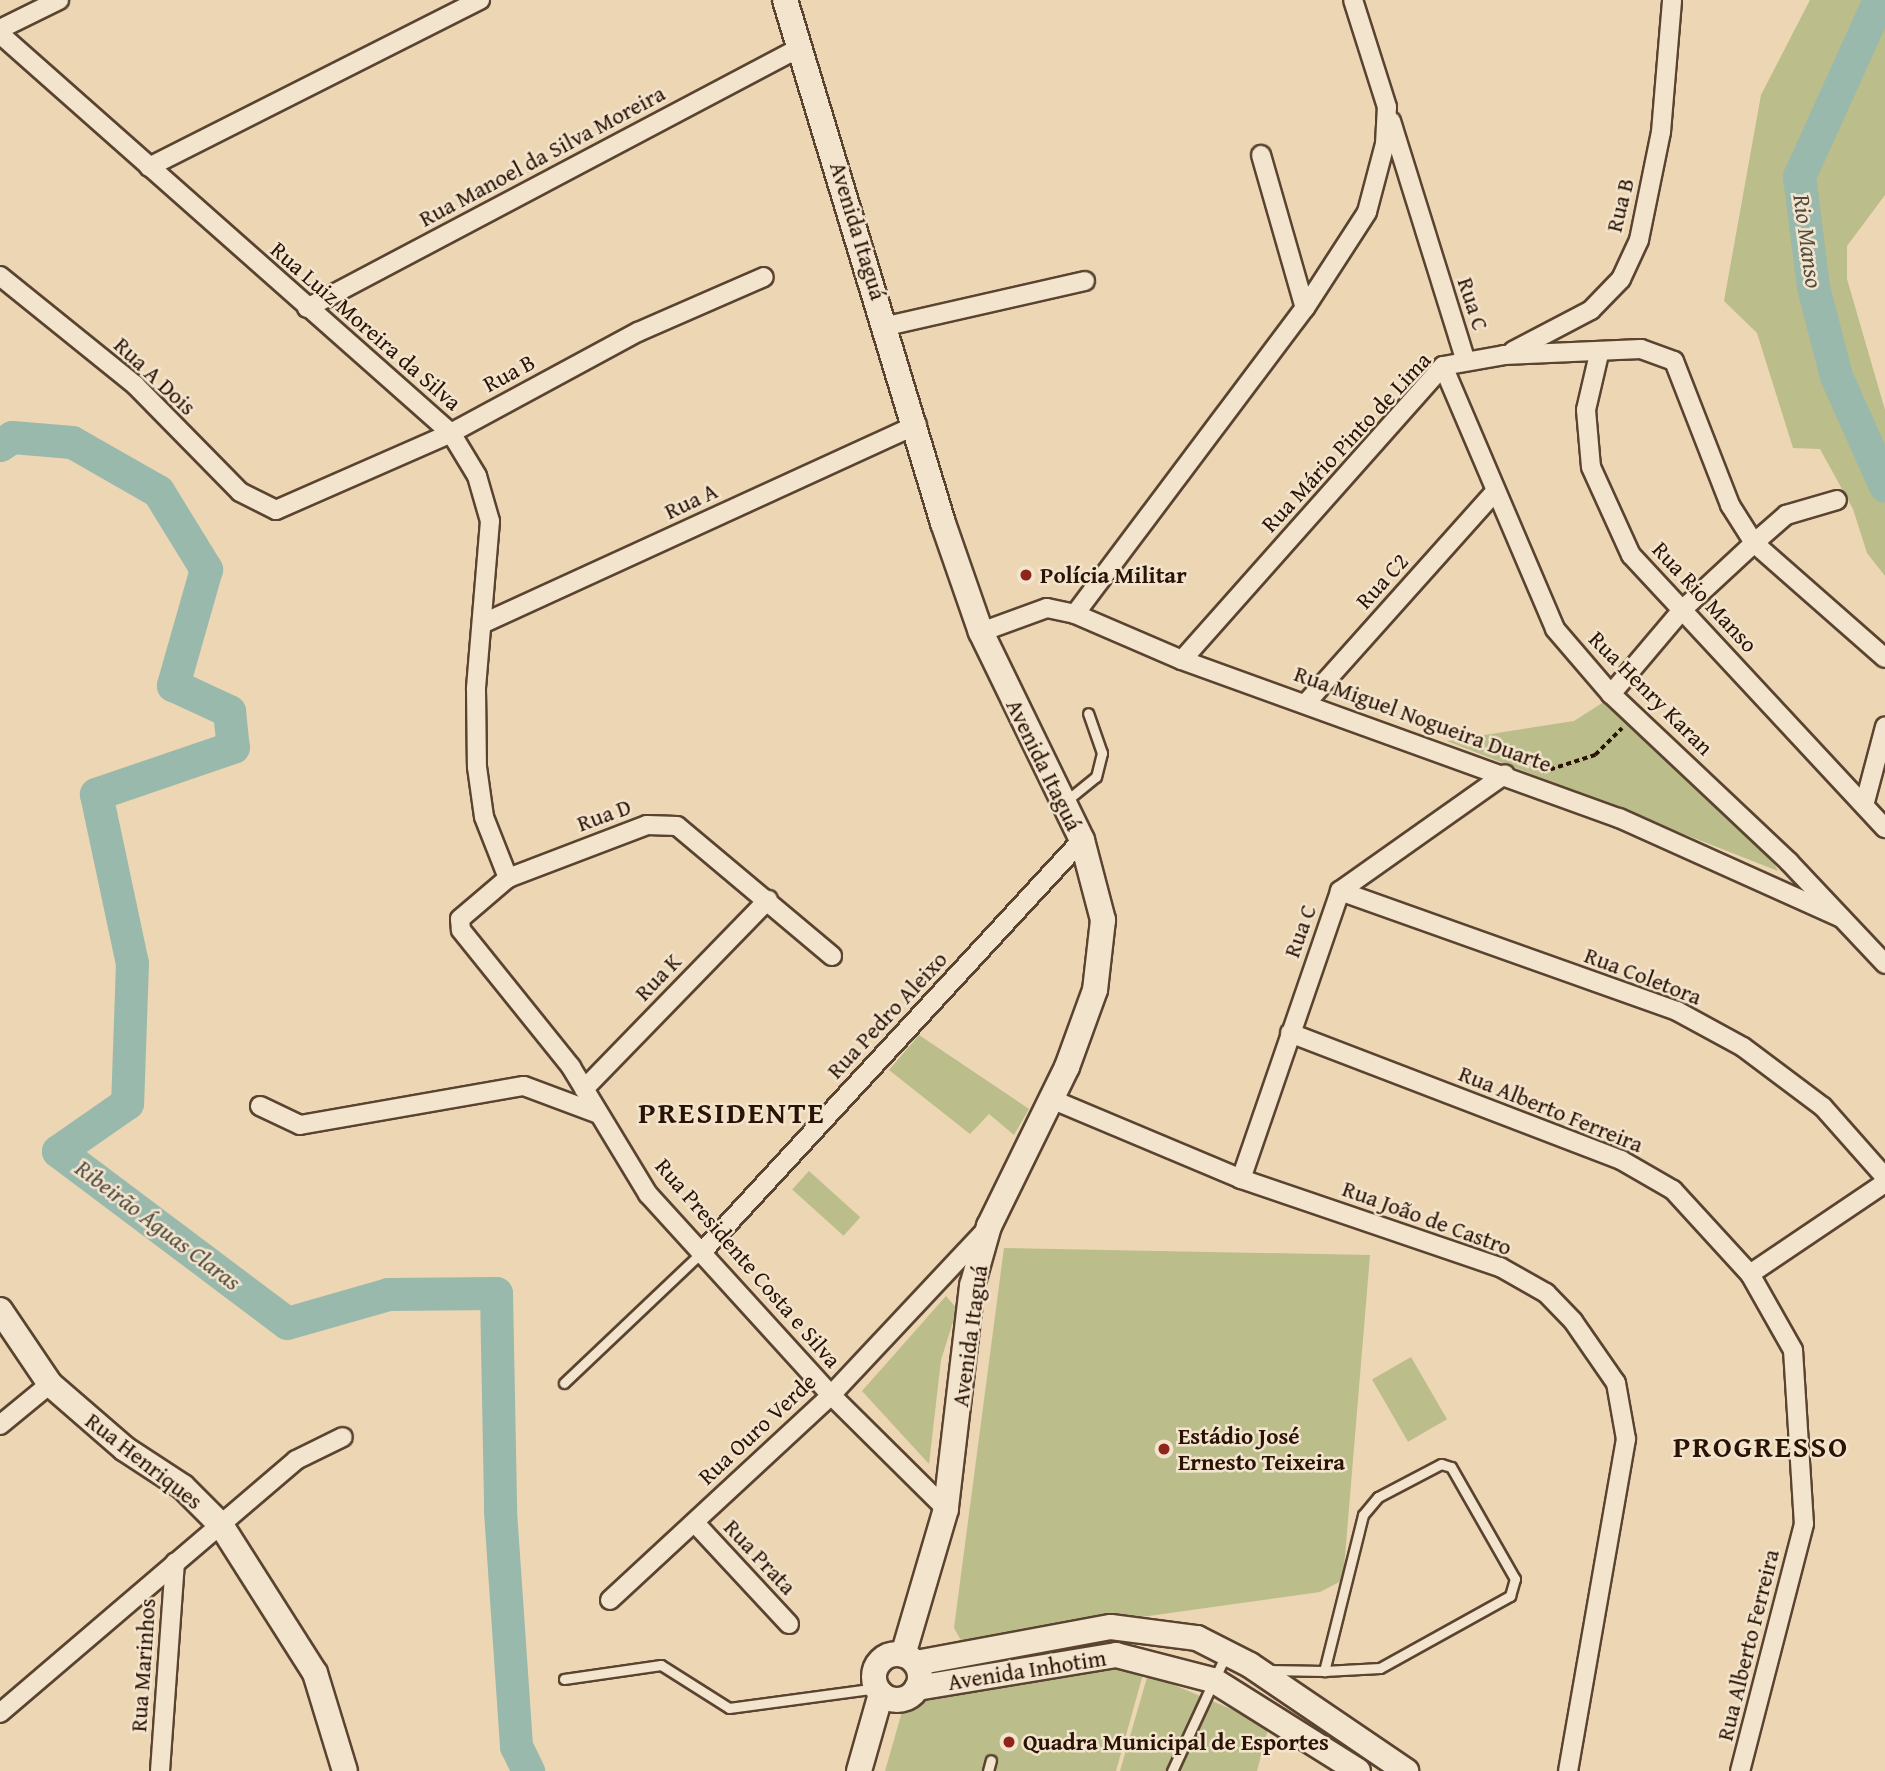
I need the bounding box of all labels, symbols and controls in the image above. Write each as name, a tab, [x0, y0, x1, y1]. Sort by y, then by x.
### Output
street label: Rua Manoel da Silva Moreira	[414, 79, 670, 233]
street label: Avenida Itaguá	[824, 159, 892, 303]
street label: Rua B	[1600, 175, 1640, 235]
water label: Rio Manso	[1787, 192, 1829, 290]
street label: Rua Luiz Moreira da Silva	[265, 236, 467, 416]
street label: Rua C	[1452, 274, 1494, 334]
street label: Rua A Dois	[108, 331, 202, 421]
street label: Rua Mário Pinto de Lima	[1255, 346, 1437, 538]
street label: Rua B	[478, 348, 540, 398]
street label: Rua A	[660, 477, 722, 525]
street label: Rua Rio Manso	[1647, 536, 1763, 658]
street label: Rua C2	[1350, 548, 1414, 614]
place label: Polícia Militar	[1040, 561, 1187, 589]
marker: Polícia Militar	[1018, 567, 1034, 583]
street label: Rua Henry Karan	[1583, 625, 1719, 761]
street label: Rua Miguel Nogueira Duarte	[1291, 660, 1555, 778]
street label: Avenida Itaguá	[1000, 695, 1088, 835]
street label: Rua D	[573, 793, 635, 837]
street label: Rua C	[1278, 901, 1322, 961]
street label: Rua Coletora	[1581, 941, 1705, 1011]
street label: Rua Pedro Aleixo	[821, 946, 953, 1084]
street label: Rua K	[629, 948, 687, 1006]
street label: Rua Alberto Ferreira	[1455, 1059, 1647, 1159]
district label: PRESIDENTE	[640, 1094, 824, 1130]
street label: Rua Presidente Costa e Silva	[649, 1153, 847, 1373]
water label: Ribeirão Águas Claras	[70, 1154, 246, 1296]
street label: Rua João de Castro	[1339, 1175, 1515, 1261]
street label: Avenida Itaguá	[946, 1263, 994, 1409]
street label: Rua Ouro Verde	[692, 1367, 822, 1491]
street label: Rua Henriques	[80, 1407, 208, 1515]
place label: Estádio José Ernesto Teixeira	[1178, 1422, 1345, 1476]
district label: PROGRESSO	[1674, 1428, 1848, 1464]
marker: Estádio José Ernesto Teixeira	[1156, 1441, 1172, 1457]
street label: Rua Prata	[718, 1514, 802, 1600]
street label: Rua Alberto Ferreira	[1711, 1546, 1785, 1744]
street label: Rua Marinhos	[125, 1597, 161, 1733]
street label: Avenida Inhotim	[946, 1644, 1108, 1696]
place label: Quadra Municipal de Esportes	[1023, 1728, 1329, 1756]
marker: Quadra Municipal de Esportes	[1001, 1734, 1017, 1750]

